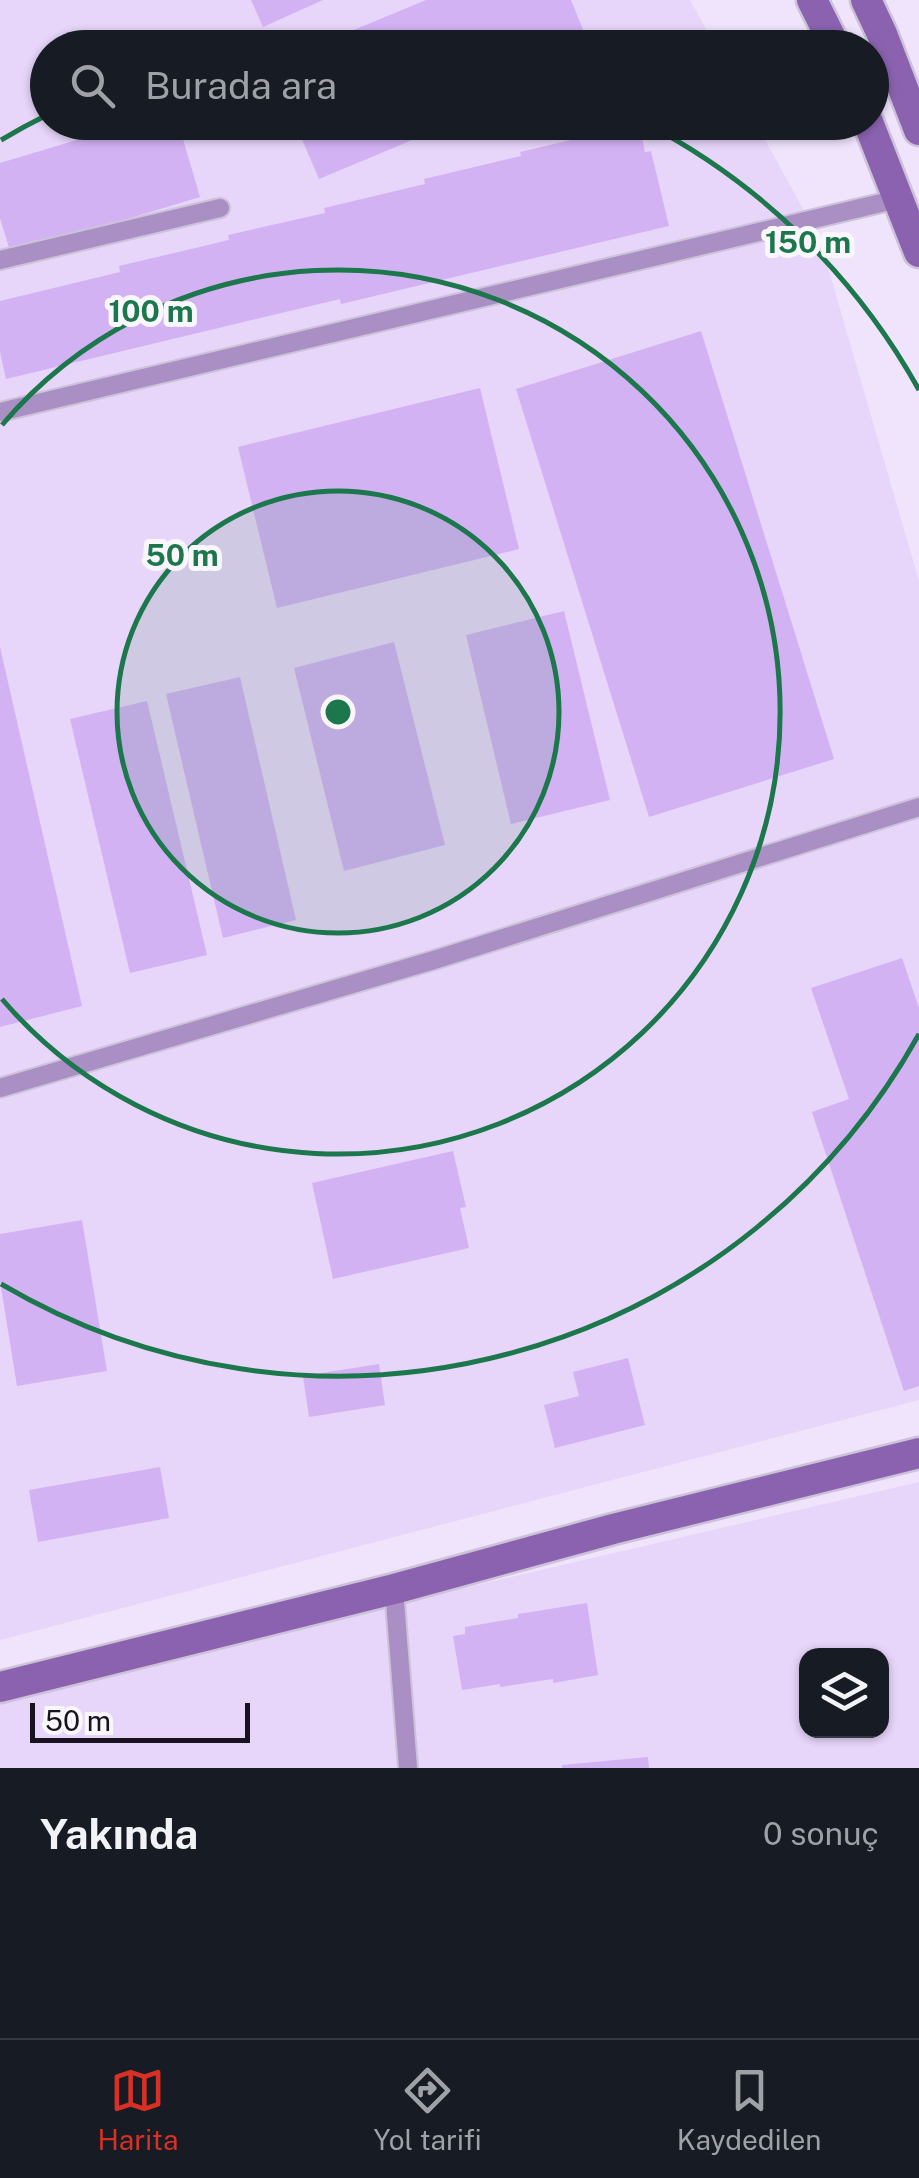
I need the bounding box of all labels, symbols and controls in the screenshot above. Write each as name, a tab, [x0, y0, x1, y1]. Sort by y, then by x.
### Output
search box	[30, 30, 889, 140]
icon: search	[65, 58, 120, 113]
text: Burada ara	[145, 63, 337, 108]
text: 150 m	[765, 224, 851, 260]
text: 100 m	[108, 293, 194, 329]
text: 50 m	[145, 537, 219, 573]
centre of rings	[320, 694, 356, 730]
map controls	[799, 1648, 889, 1738]
button: layers	[799, 1648, 889, 1738]
scale bar	[30, 1698, 250, 1742]
text: 50 m	[45, 1704, 111, 1737]
text: Yakında	[40, 1809, 198, 1858]
text: 0 sonuç	[763, 1815, 879, 1852]
tab: Harita	[98, 2063, 178, 2156]
tab: Yol tarifi	[373, 2063, 482, 2156]
tab: Kaydedilen	[677, 2063, 821, 2156]

